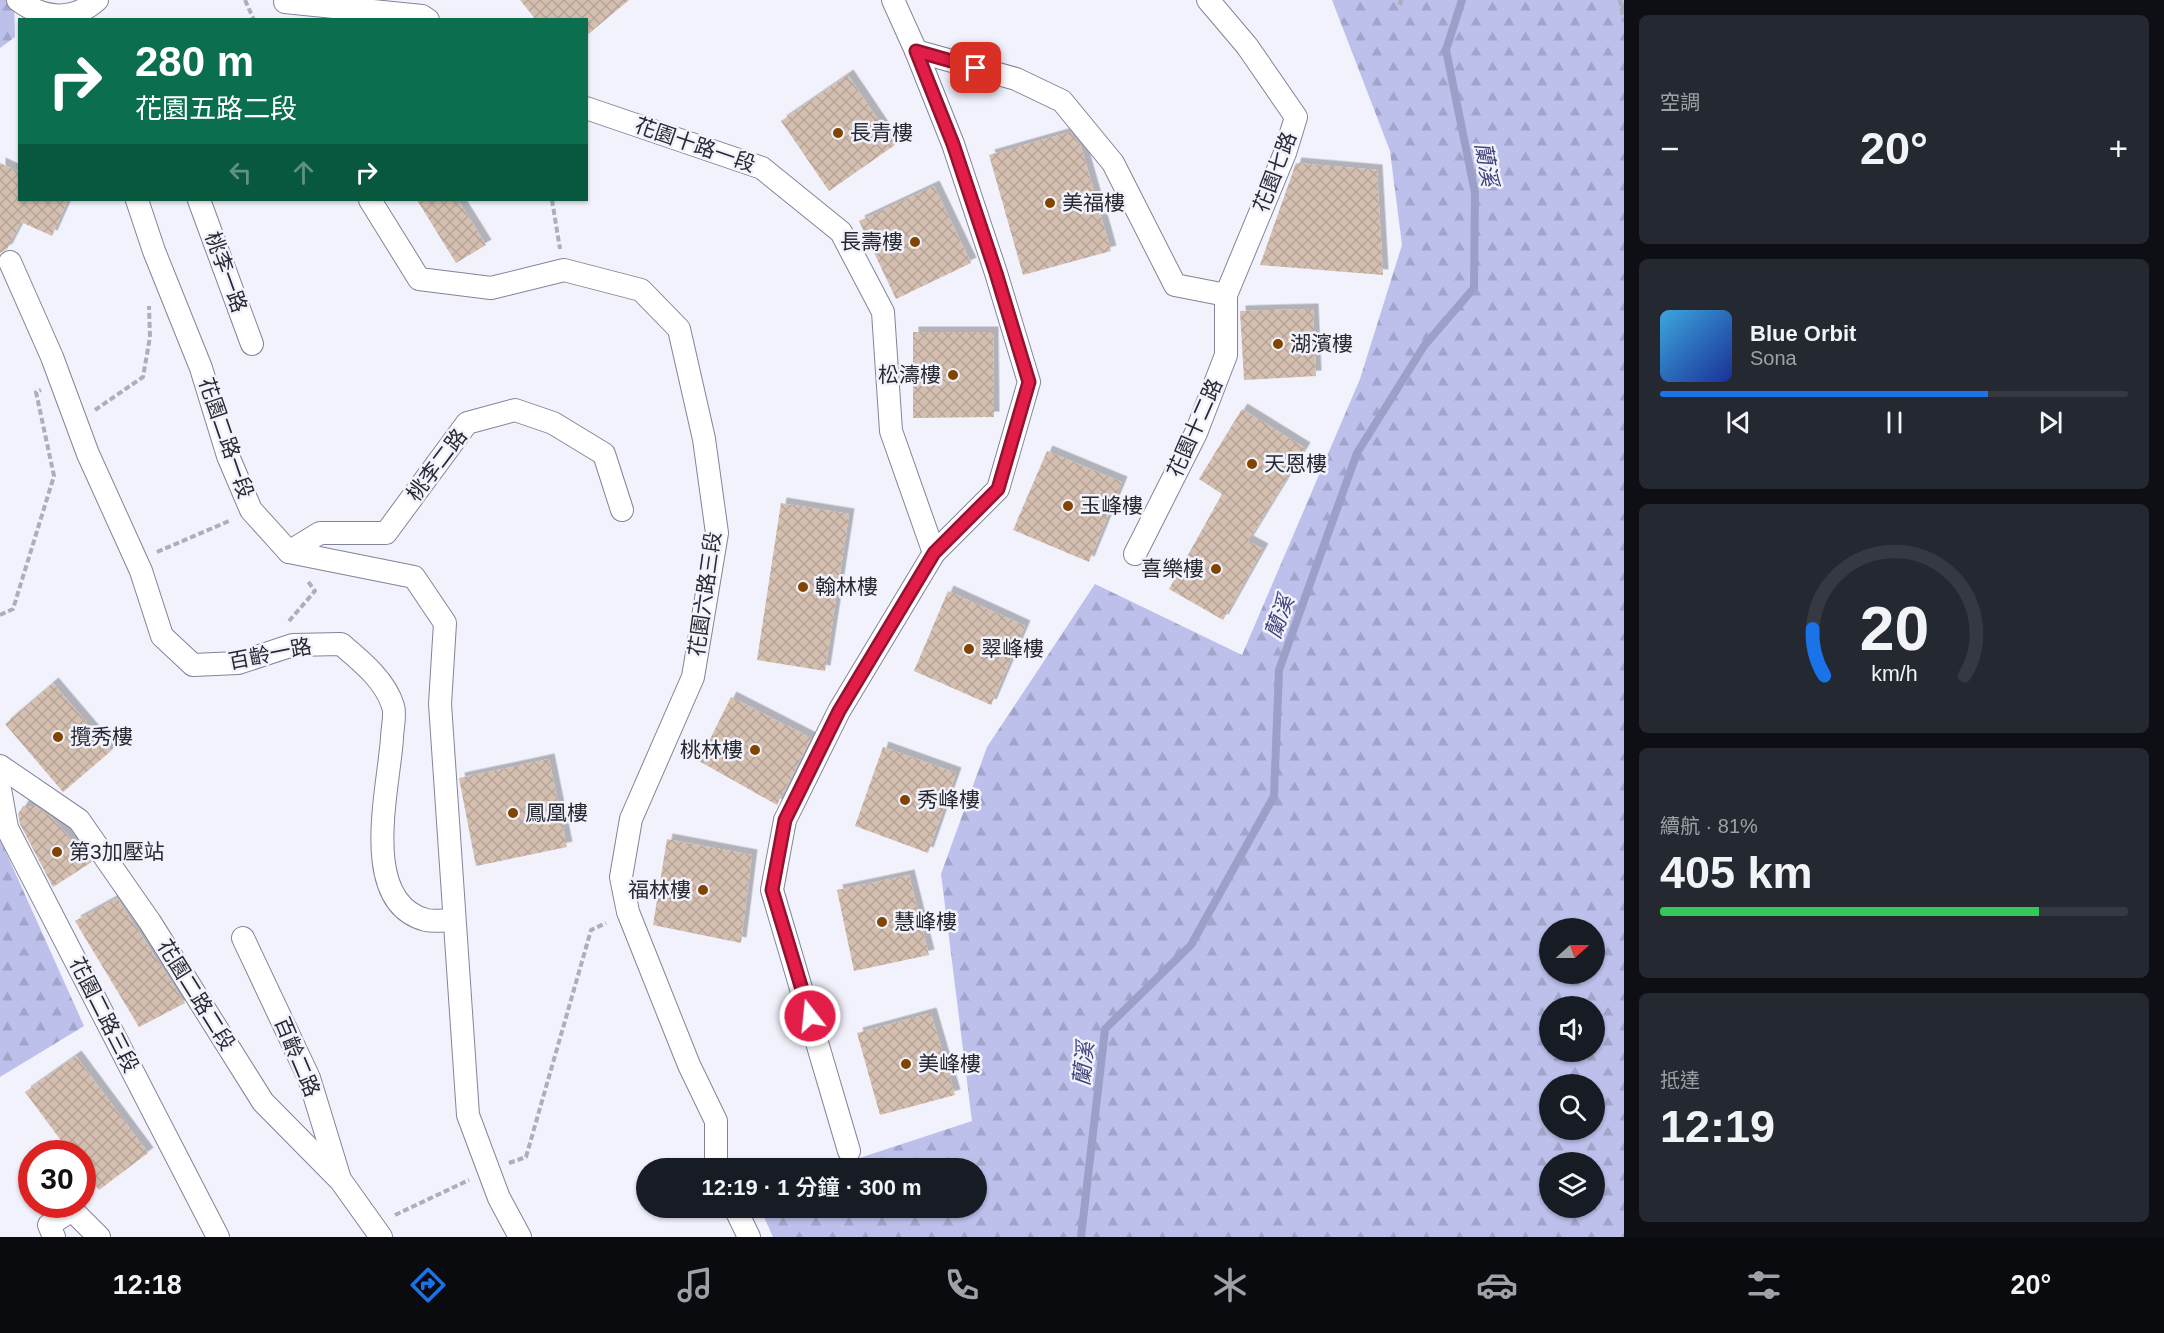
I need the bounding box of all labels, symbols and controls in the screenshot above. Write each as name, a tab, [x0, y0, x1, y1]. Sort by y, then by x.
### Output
text: 280 m	[135, 38, 254, 85]
icon: right	[36, 42, 114, 120]
pin	[950, 42, 1001, 93]
icon: arrive	[959, 51, 992, 84]
text: 空調	[1660, 91, 1700, 113]
text: 花園五路二段	[135, 94, 297, 124]
street label: 花園十路一段	[632, 113, 758, 176]
place label: 長青樓	[850, 121, 913, 144]
text: 20°	[1860, 123, 1928, 174]
marker: 長青樓	[831, 126, 845, 140]
street label: 花園七路	[1249, 128, 1300, 215]
text: −	[1660, 130, 1679, 167]
text: +	[2109, 130, 2128, 167]
water label: 蘭溪	[1470, 140, 1503, 191]
icon: left	[224, 156, 257, 189]
icon: ahead	[287, 156, 320, 189]
icon: right	[350, 156, 383, 189]
place label: 美福樓	[1062, 191, 1125, 214]
marker: 美福樓	[1043, 196, 1057, 210]
street label: 桃李一路	[201, 228, 252, 315]
place label: 長壽樓	[840, 230, 903, 253]
marker: 長壽樓	[908, 235, 922, 249]
text: Blue Orbit	[1750, 321, 1856, 346]
place label: 湖濱樓	[1290, 332, 1353, 355]
marker: 湖濱樓	[1271, 337, 1285, 351]
text: Sona	[1750, 347, 1797, 369]
place label: 松濤樓	[878, 363, 941, 386]
marker: 松濤樓	[946, 368, 960, 382]
street label: 花園二路一段	[195, 375, 258, 501]
street label: 花園十二路	[1163, 375, 1226, 480]
icon: previous	[1722, 406, 1755, 439]
icon: pause	[1878, 406, 1911, 439]
icon: next	[2034, 406, 2067, 439]
street label: 桃李二路	[402, 424, 471, 505]
place label: 天恩樓	[1264, 452, 1327, 475]
marker: 天恩樓	[1245, 457, 1259, 471]
place label: 玉峰樓	[1080, 494, 1143, 517]
marker: 玉峰樓	[1061, 499, 1075, 513]
street label: 花園六路三段	[684, 530, 725, 658]
place label: 喜樂樓	[1141, 557, 1204, 580]
marker: 喜樂樓	[1209, 562, 1223, 576]
place label: 翰林樓	[815, 575, 878, 598]
marker: 翰林樓	[796, 580, 810, 594]
water label: 蘭溪	[1260, 589, 1300, 642]
text: 20	[1859, 594, 1929, 663]
street label: 百齡一路	[226, 634, 313, 673]
place label: 翠峰樓	[981, 637, 1044, 660]
marker: 翠峰樓	[962, 642, 976, 656]
text: km/h	[1871, 662, 1917, 686]
place label: 攬秀樓	[70, 725, 133, 748]
marker: 攬秀樓	[51, 730, 65, 744]
place label: 桃林樓	[680, 738, 743, 761]
marker: 桃林樓	[748, 743, 762, 757]
place label: 秀峰樓	[917, 788, 980, 811]
marker: 秀峰樓	[898, 793, 912, 807]
place label: 鳳凰樓	[525, 801, 588, 824]
marker: 鳳凰樓	[506, 806, 520, 820]
text: 續航 · 81%	[1660, 815, 1758, 837]
place label: 第3加壓站	[69, 840, 165, 863]
marker: 第3加壓站	[50, 845, 64, 859]
text: 405 km	[1660, 847, 1813, 898]
place label: 福林樓	[628, 878, 691, 901]
marker: 福林樓	[696, 883, 710, 897]
place label: 慧峰樓	[894, 910, 957, 933]
marker: 慧峰樓	[875, 915, 889, 929]
north arrow	[1539, 918, 1605, 984]
map controls	[1539, 918, 1605, 1218]
street label: 花園二路二段	[153, 935, 240, 1054]
street label: 花園二路三段	[66, 953, 143, 1076]
position arrow	[778, 984, 842, 1048]
button: sound	[1539, 996, 1605, 1062]
street label: 百齡二路	[270, 1014, 324, 1100]
water label: 蘭溪	[1069, 1038, 1099, 1087]
place label: 美峰樓	[918, 1052, 981, 1075]
marker: 美峰樓	[899, 1057, 913, 1071]
text: 抵達	[1660, 1069, 1700, 1091]
button: search	[1539, 1074, 1605, 1140]
text: 12:19	[1660, 1101, 1775, 1152]
speed limit sign: 30	[18, 1140, 96, 1218]
button: layers	[1539, 1152, 1605, 1218]
text: 12:19 · 1 分鐘 · 300 m	[701, 1175, 922, 1200]
icon: directions	[407, 1264, 449, 1306]
icon: music	[674, 1264, 716, 1306]
icon: phone	[941, 1264, 983, 1306]
icon: climate	[1209, 1264, 1251, 1306]
icon: car	[1476, 1264, 1518, 1306]
icon: filters	[1743, 1264, 1785, 1306]
text: 12:18	[113, 1270, 182, 1300]
text: 20°	[2010, 1270, 2051, 1300]

